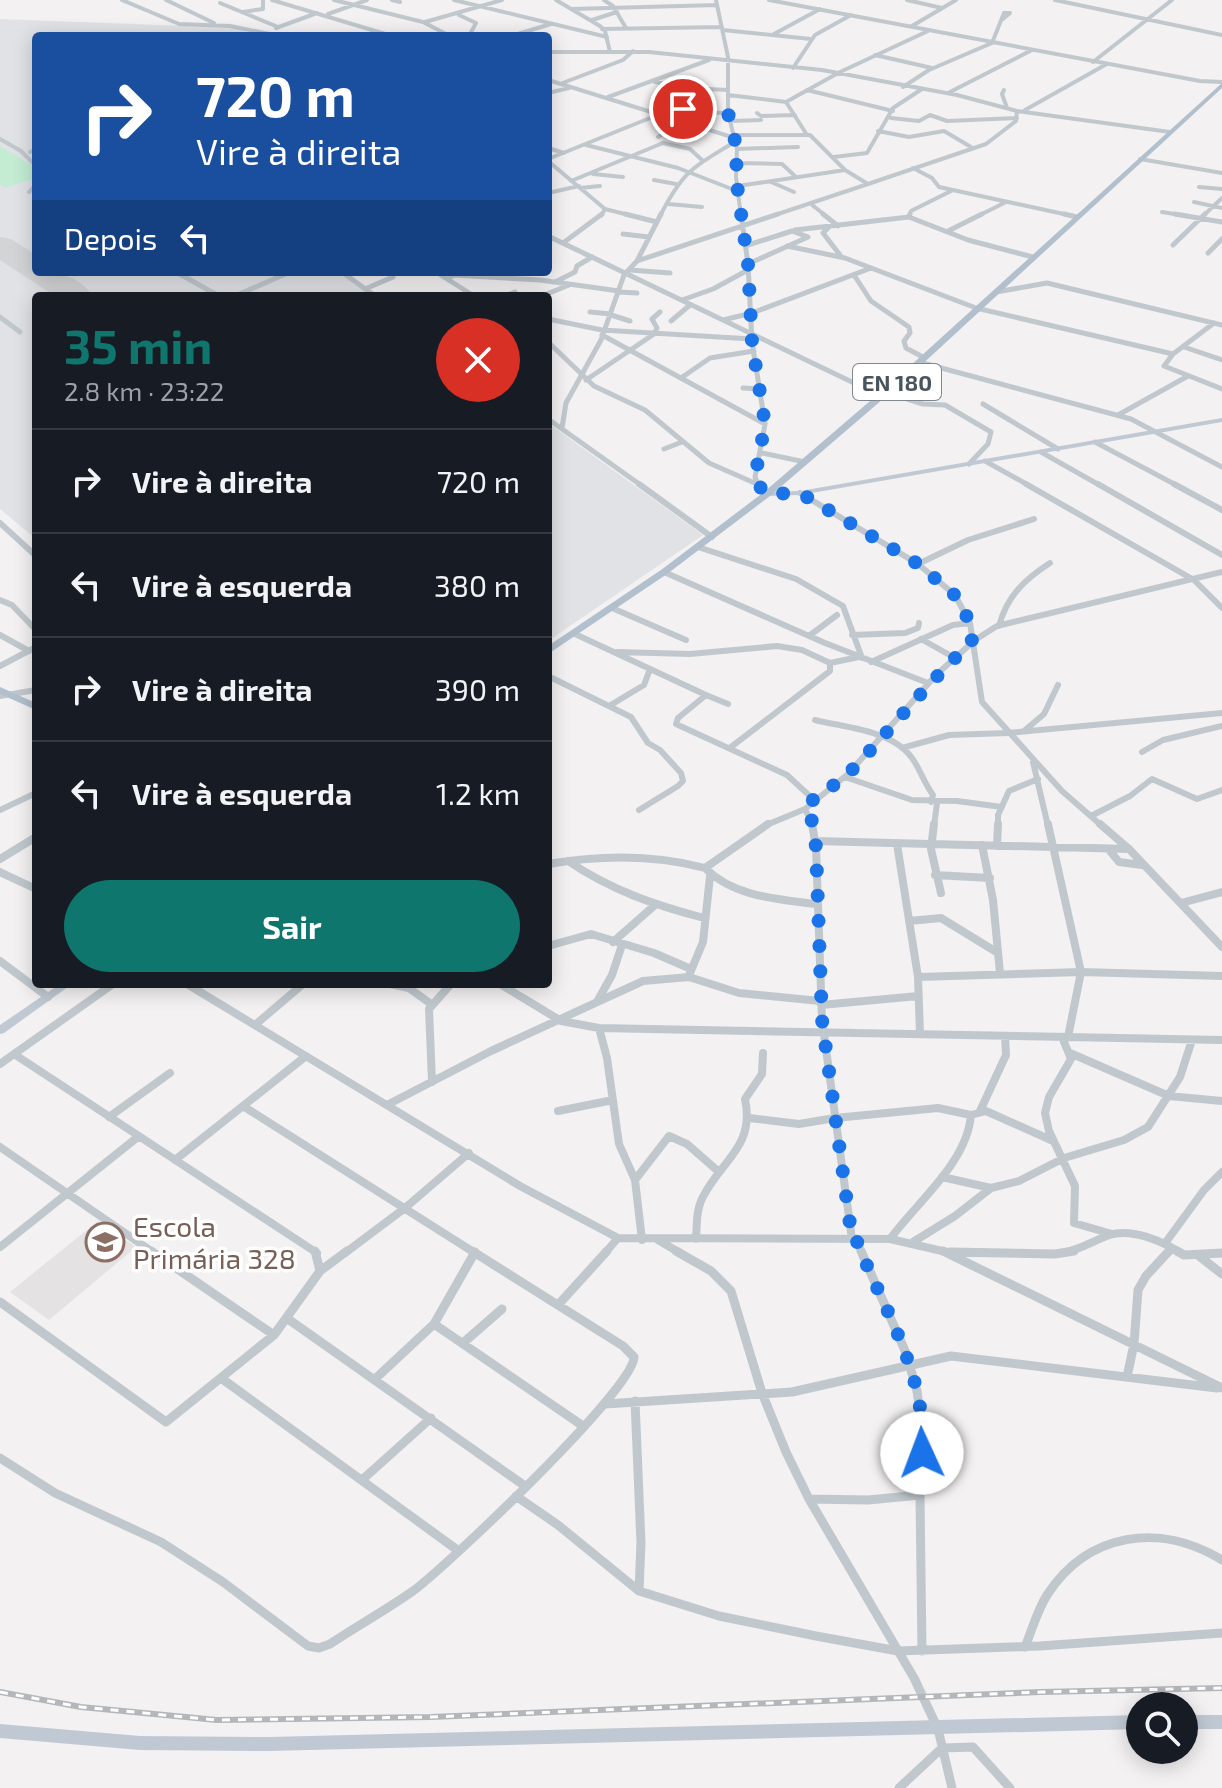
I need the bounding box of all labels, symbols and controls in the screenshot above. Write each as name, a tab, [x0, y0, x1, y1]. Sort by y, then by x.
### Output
text: 720 m	[196, 61, 355, 128]
icon: right	[64, 64, 168, 168]
pin	[649, 75, 717, 143]
icon: arrive	[661, 87, 705, 131]
text: Vire à direita	[196, 129, 401, 172]
icon: left	[173, 216, 217, 260]
text: Depois	[64, 220, 157, 256]
text: 35 min	[64, 316, 212, 374]
button: close	[436, 318, 520, 402]
road number: EN 180	[853, 364, 941, 400]
text: 2.8 km · 23:22	[64, 375, 224, 406]
icon: right	[64, 459, 108, 503]
text: Vire à direita	[132, 463, 312, 499]
text: 720 m	[437, 463, 520, 499]
icon: left	[64, 563, 108, 607]
text: Vire à esquerda	[132, 567, 352, 603]
text: 380 m	[434, 567, 520, 603]
icon: right	[64, 667, 108, 711]
text: Vire à direita	[132, 671, 312, 707]
text: 390 m	[435, 671, 520, 707]
icon: left	[64, 771, 108, 815]
text: Vire à esquerda	[132, 775, 352, 811]
text: 1.2 km	[436, 775, 520, 811]
button: Sair	[64, 880, 520, 972]
place label: Escola Primária 328	[133, 1209, 296, 1275]
school or university icon: Escola Primária 328	[84, 1221, 126, 1263]
position arrow	[880, 1411, 964, 1495]
map controls	[1126, 1692, 1198, 1764]
button: search	[1126, 1692, 1198, 1764]

